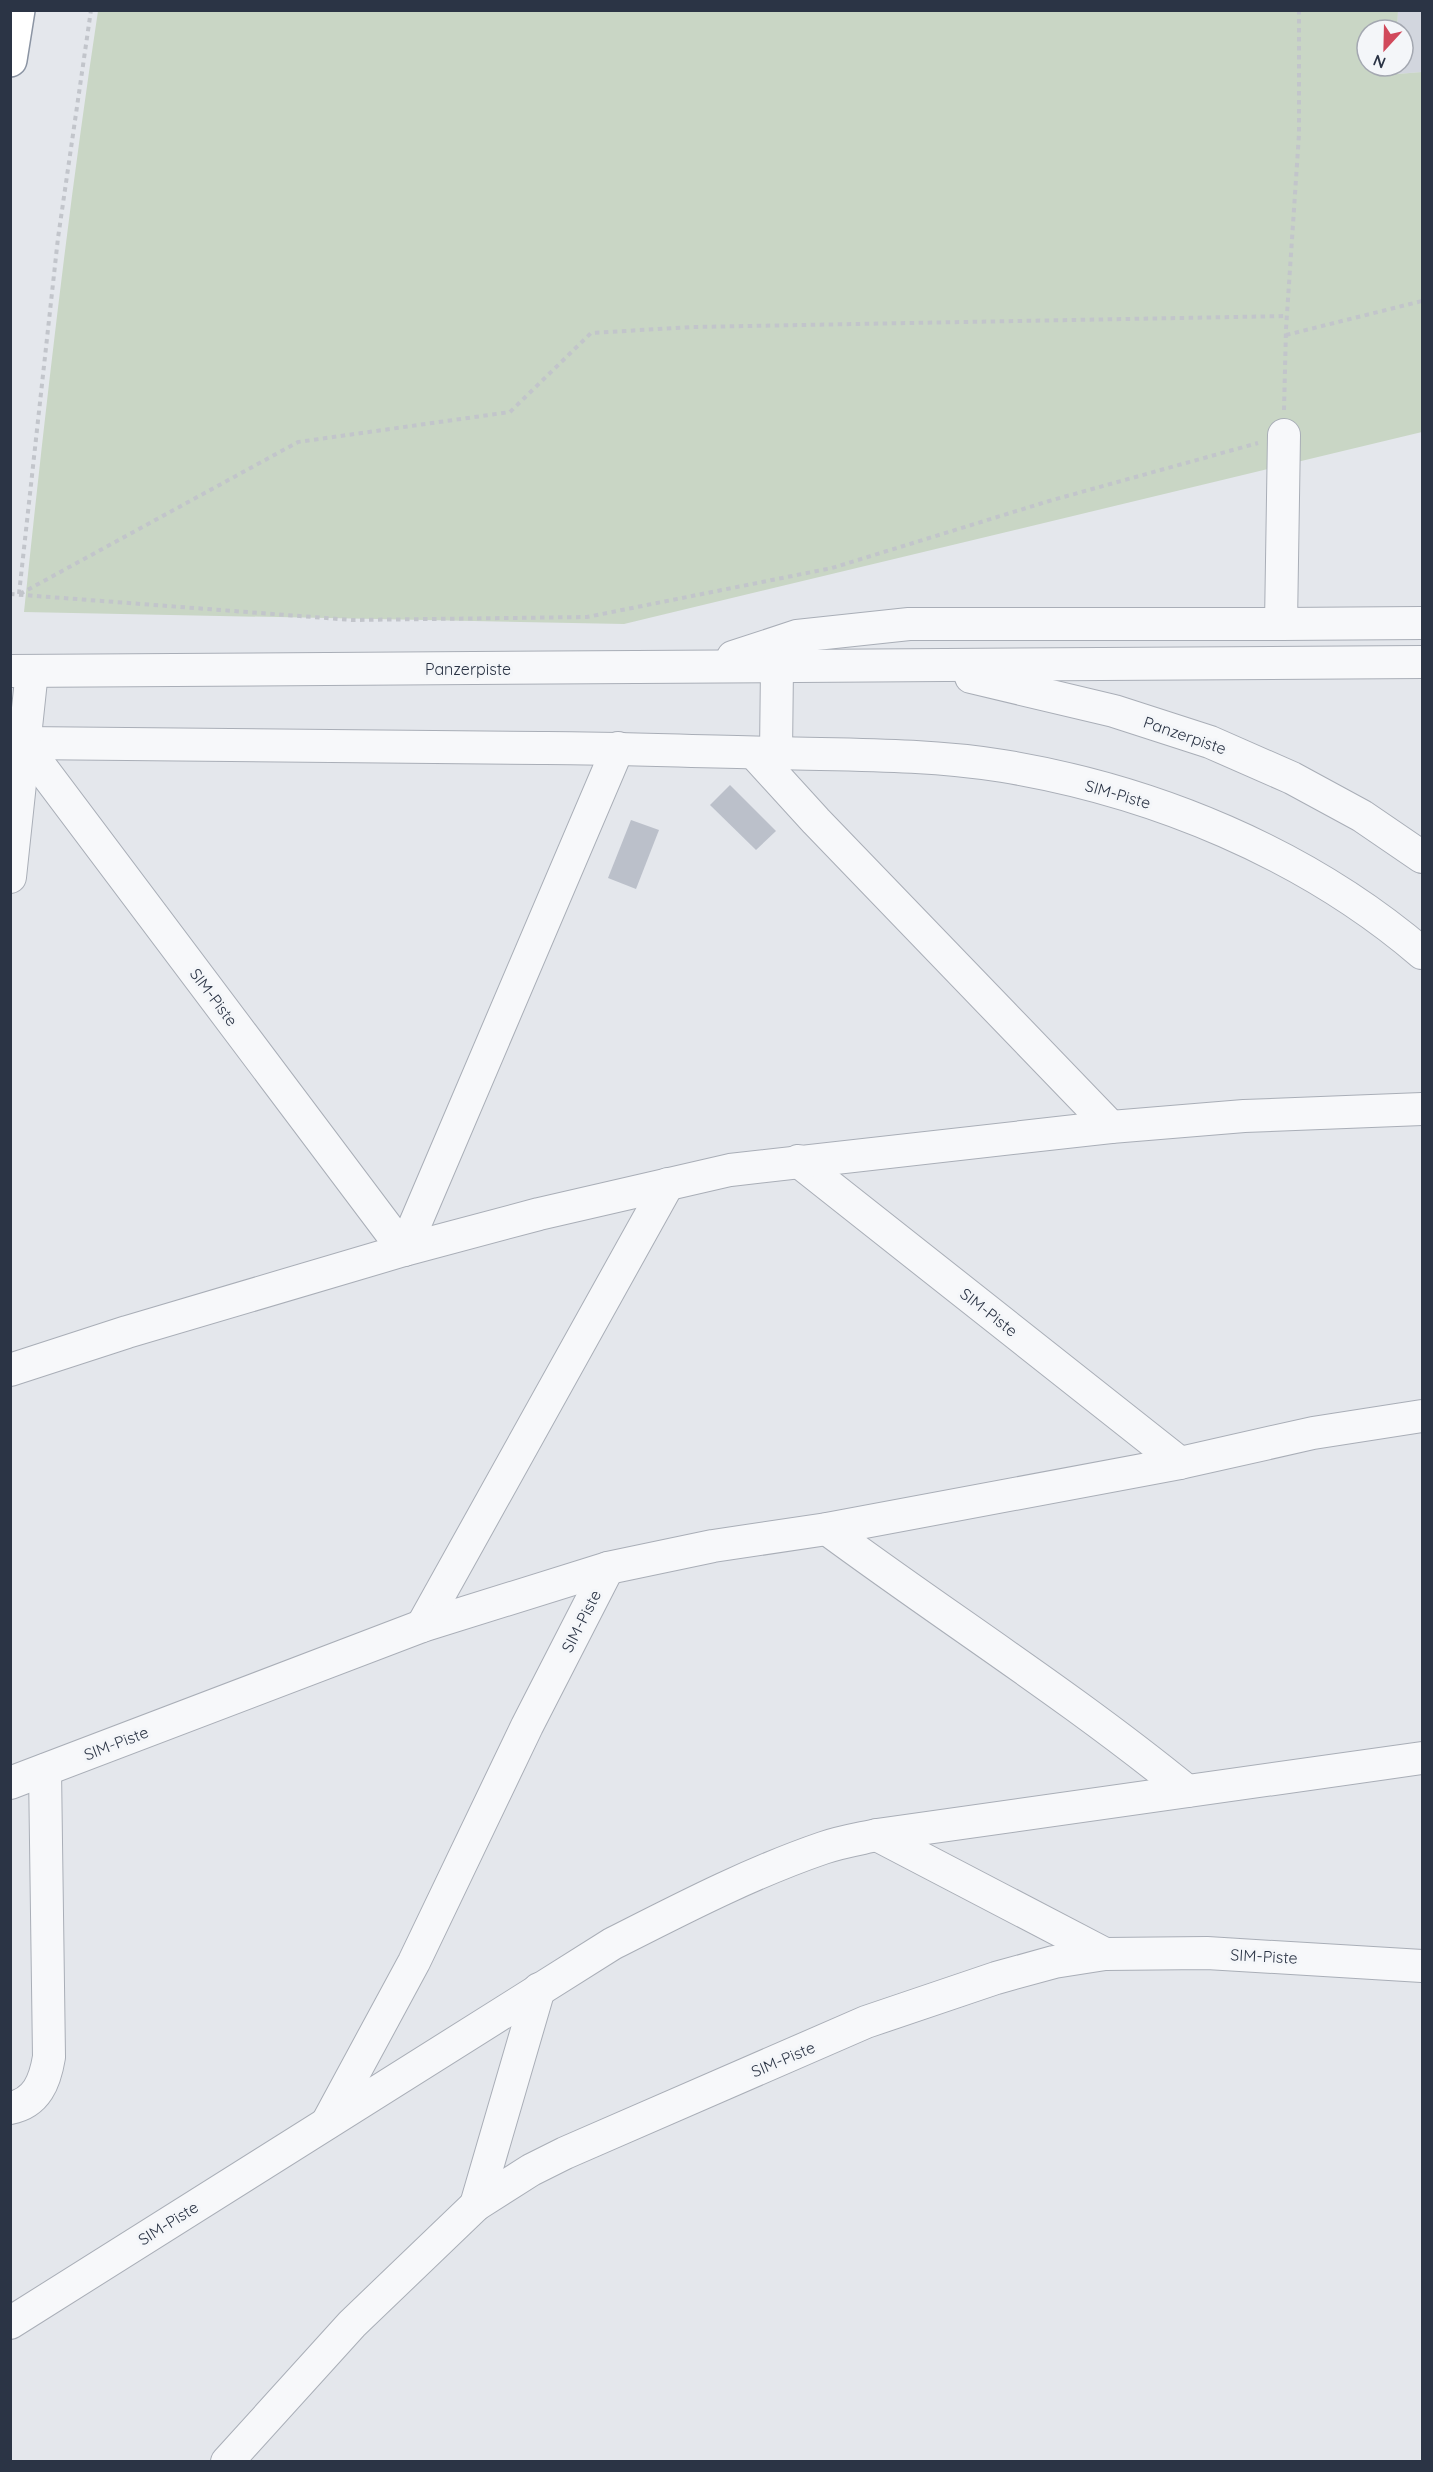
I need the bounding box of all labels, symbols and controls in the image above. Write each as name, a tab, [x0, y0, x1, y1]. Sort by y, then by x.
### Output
north arrow	[1355, 18, 1415, 78]
text: N	[1370, 50, 1389, 73]
street label: Panzerpiste	[425, 659, 511, 679]
street label: Panzerpiste	[1141, 712, 1229, 758]
street label: SIM-Piste	[1083, 775, 1153, 813]
street label: SIM-Piste	[186, 964, 242, 1030]
street label: SIM-Piste	[956, 1283, 1022, 1341]
street label: SIM-Piste	[557, 1586, 605, 1656]
street label: SIM-Piste	[81, 1722, 151, 1764]
street label: SIM-Piste	[1230, 1944, 1298, 1968]
street label: SIM-Piste	[748, 2037, 818, 2081]
street label: SIM-Piste	[134, 2197, 202, 2249]

